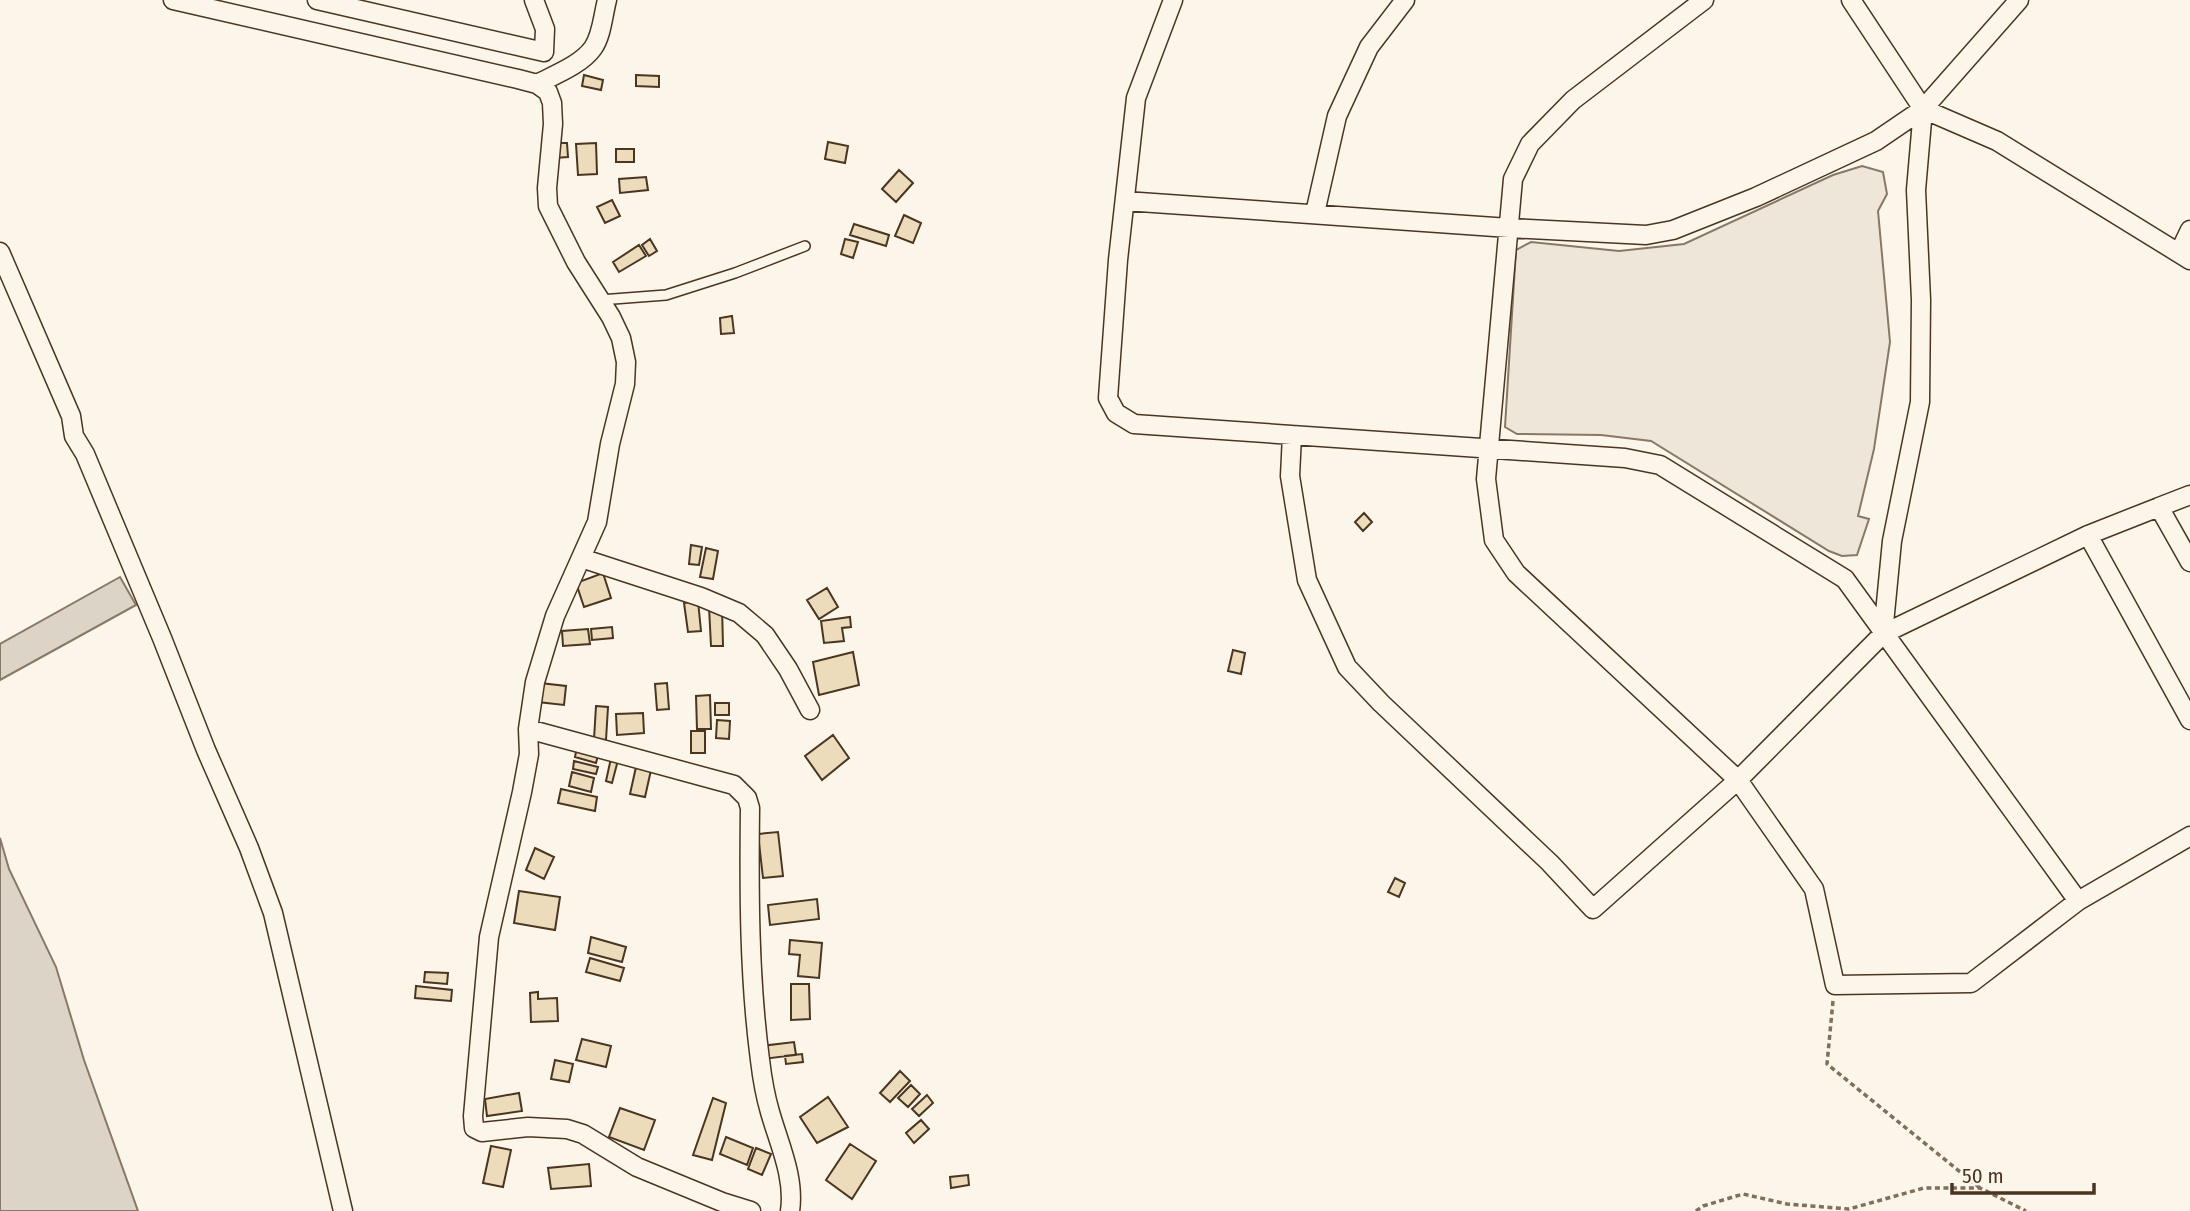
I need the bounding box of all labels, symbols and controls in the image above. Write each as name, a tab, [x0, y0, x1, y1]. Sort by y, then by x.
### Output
scale bar	[1952, 1152, 2094, 1196]
text: 50 m	[1962, 1163, 2004, 1189]

